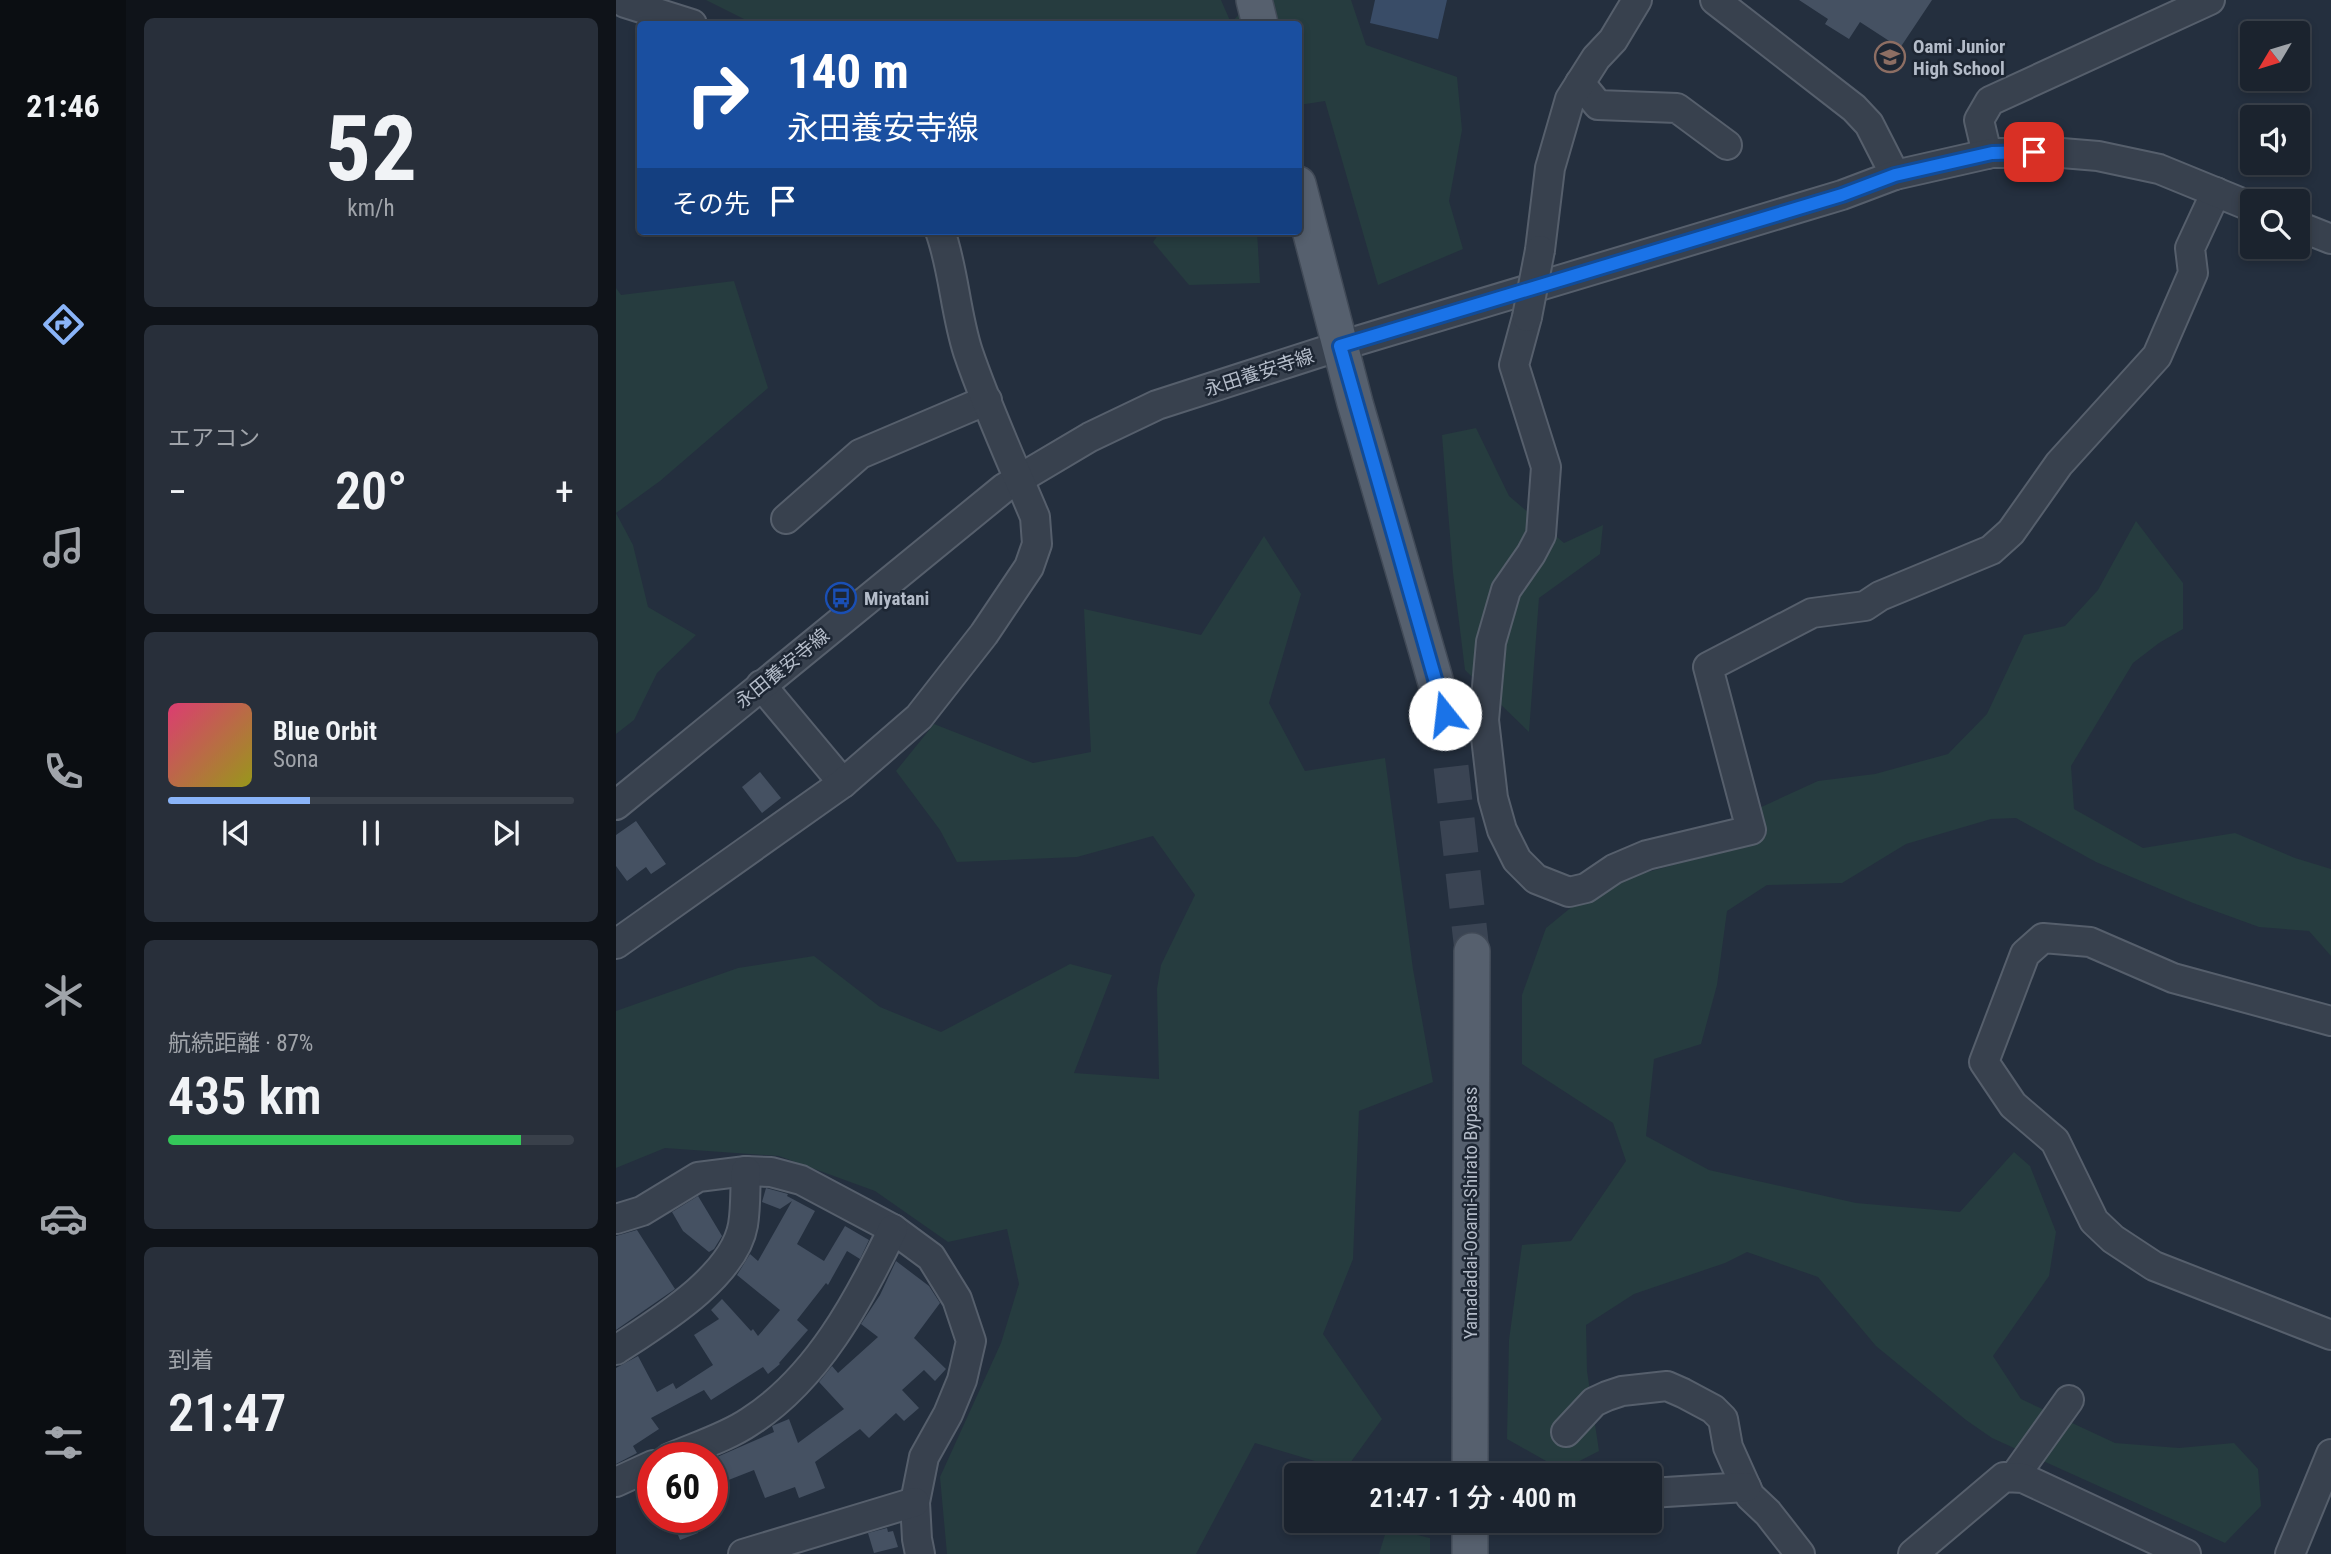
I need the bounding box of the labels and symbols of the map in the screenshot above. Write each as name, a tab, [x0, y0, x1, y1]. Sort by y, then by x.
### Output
north arrow	[2240, 21, 2310, 91]
place label: Oami Junior High School	[1913, 35, 2005, 80]
school or university icon: Oami Junior High School	[1873, 40, 1907, 74]
pin	[2004, 122, 2064, 182]
street label: 永田養安寺線	[1201, 344, 1317, 401]
bus stop icon: Miyatani	[824, 581, 858, 615]
place label: Miyatani	[864, 587, 929, 610]
street label: 永田養安寺線	[731, 624, 834, 713]
position arrow	[1408, 677, 1482, 751]
street label: Yamadadai-Ooami-Shirato Bypass	[1459, 1087, 1482, 1339]
speed limit sign: 60	[637, 1442, 728, 1533]

